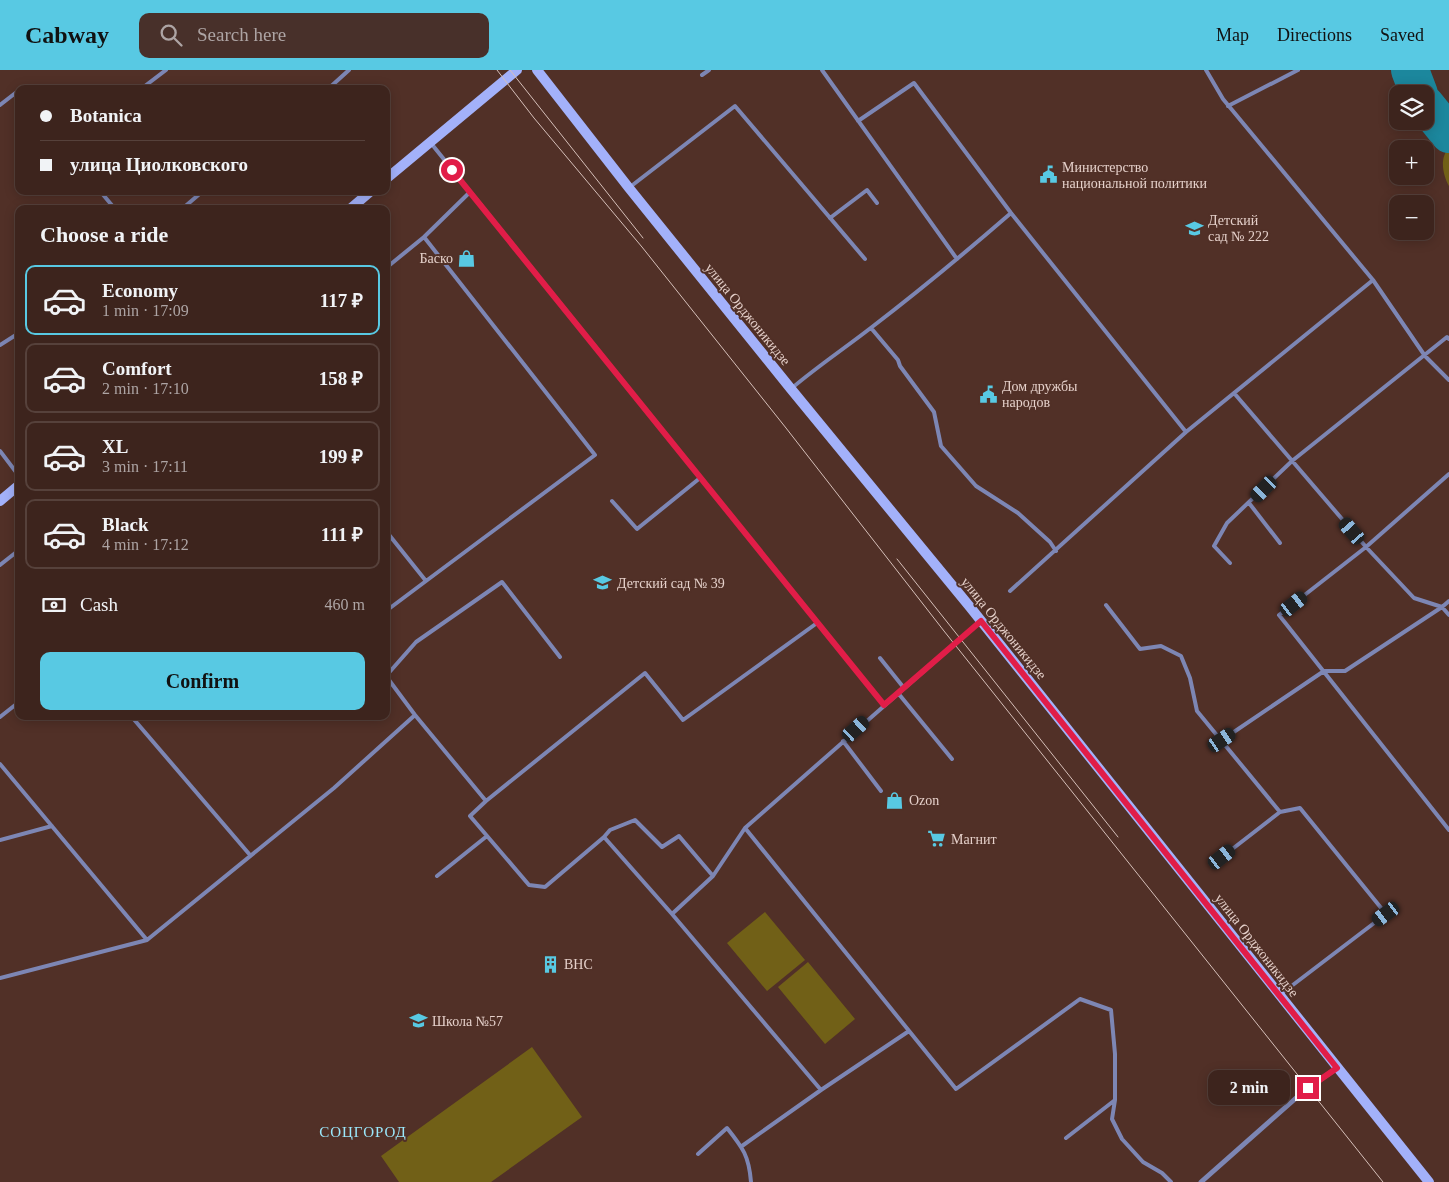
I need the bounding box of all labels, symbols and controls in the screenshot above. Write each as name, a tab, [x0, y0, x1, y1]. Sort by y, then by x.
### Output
search box	[139, 13, 489, 58]
icon: search	[157, 21, 185, 49]
text: Cabway	[25, 22, 109, 48]
text: Search here	[197, 24, 286, 45]
text: Map	[1216, 25, 1249, 45]
text: Directions	[1277, 25, 1352, 45]
text: Saved	[1380, 25, 1424, 45]
map controls	[1389, 85, 1434, 240]
button: layers	[1389, 85, 1434, 130]
text: Botanica	[70, 105, 142, 126]
button: +	[1389, 140, 1434, 185]
text: улица Циолковского	[70, 154, 248, 175]
route start	[441, 159, 463, 181]
place label: Министерство национальной политики	[1062, 160, 1208, 191]
public building icon: Министерство национальной политики	[1038, 165, 1058, 185]
button: −	[1389, 195, 1434, 240]
place label: Детский сад № 222	[1208, 213, 1269, 244]
school or university icon: Детский сад № 222	[1184, 218, 1204, 238]
text: Choose a ride	[40, 222, 168, 247]
shop icon: Баско	[457, 248, 477, 268]
place label: Баско	[419, 251, 453, 266]
street label: улица Орджоникидзе	[702, 260, 793, 368]
icon: car	[42, 278, 87, 323]
text: Economy	[102, 280, 178, 301]
text: 117 ₽	[320, 290, 363, 311]
text: 1 min · 17:09	[102, 302, 189, 319]
icon: car	[42, 356, 87, 401]
text: Comfort	[102, 358, 172, 379]
text: 158 ₽	[319, 368, 363, 389]
place label: Дом дружбы народов	[1002, 379, 1078, 410]
text: 2 min · 17:10	[102, 380, 189, 397]
public building icon: Дом дружбы народов	[978, 384, 998, 404]
icon: car	[42, 434, 87, 479]
text: XL	[102, 436, 128, 457]
text: 199 ₽	[319, 446, 363, 467]
text: 3 min · 17:11	[102, 458, 188, 475]
car	[1248, 473, 1279, 505]
icon: car	[42, 512, 87, 557]
text: Black	[102, 514, 148, 535]
car	[1336, 515, 1367, 547]
text: 111 ₽	[321, 524, 363, 545]
text: 4 min · 17:12	[102, 536, 189, 553]
school or university icon: Детский сад № 39	[593, 573, 613, 593]
street label: улица Орджоникидзе	[958, 574, 1049, 682]
place label: Детский сад № 39	[617, 576, 725, 591]
car	[1277, 589, 1310, 619]
icon: cash	[40, 591, 68, 619]
text: Cash	[80, 594, 118, 615]
text: 460 m	[325, 596, 365, 613]
button: Confirm	[40, 652, 365, 710]
car	[839, 713, 872, 745]
car	[1205, 725, 1238, 755]
shop icon: Ozon	[885, 790, 905, 810]
place label: Ozon	[909, 793, 939, 808]
supermarket icon: Магнит	[927, 829, 947, 849]
place label: Магнит	[951, 832, 997, 847]
car	[1205, 842, 1238, 872]
street label: улица Орджоникидзе	[1212, 891, 1302, 1000]
car	[1369, 899, 1402, 929]
building icon: ВНС	[540, 954, 560, 974]
place label: ВНС	[564, 957, 593, 972]
school or university icon: Школа №57	[408, 1011, 428, 1031]
place label: Школа №57	[432, 1014, 503, 1029]
callout: 2 min	[1208, 1070, 1290, 1106]
route end	[1297, 1077, 1319, 1099]
text: 2 min	[1230, 1079, 1268, 1096]
district label: СОЦГОРОД	[319, 1124, 407, 1140]

